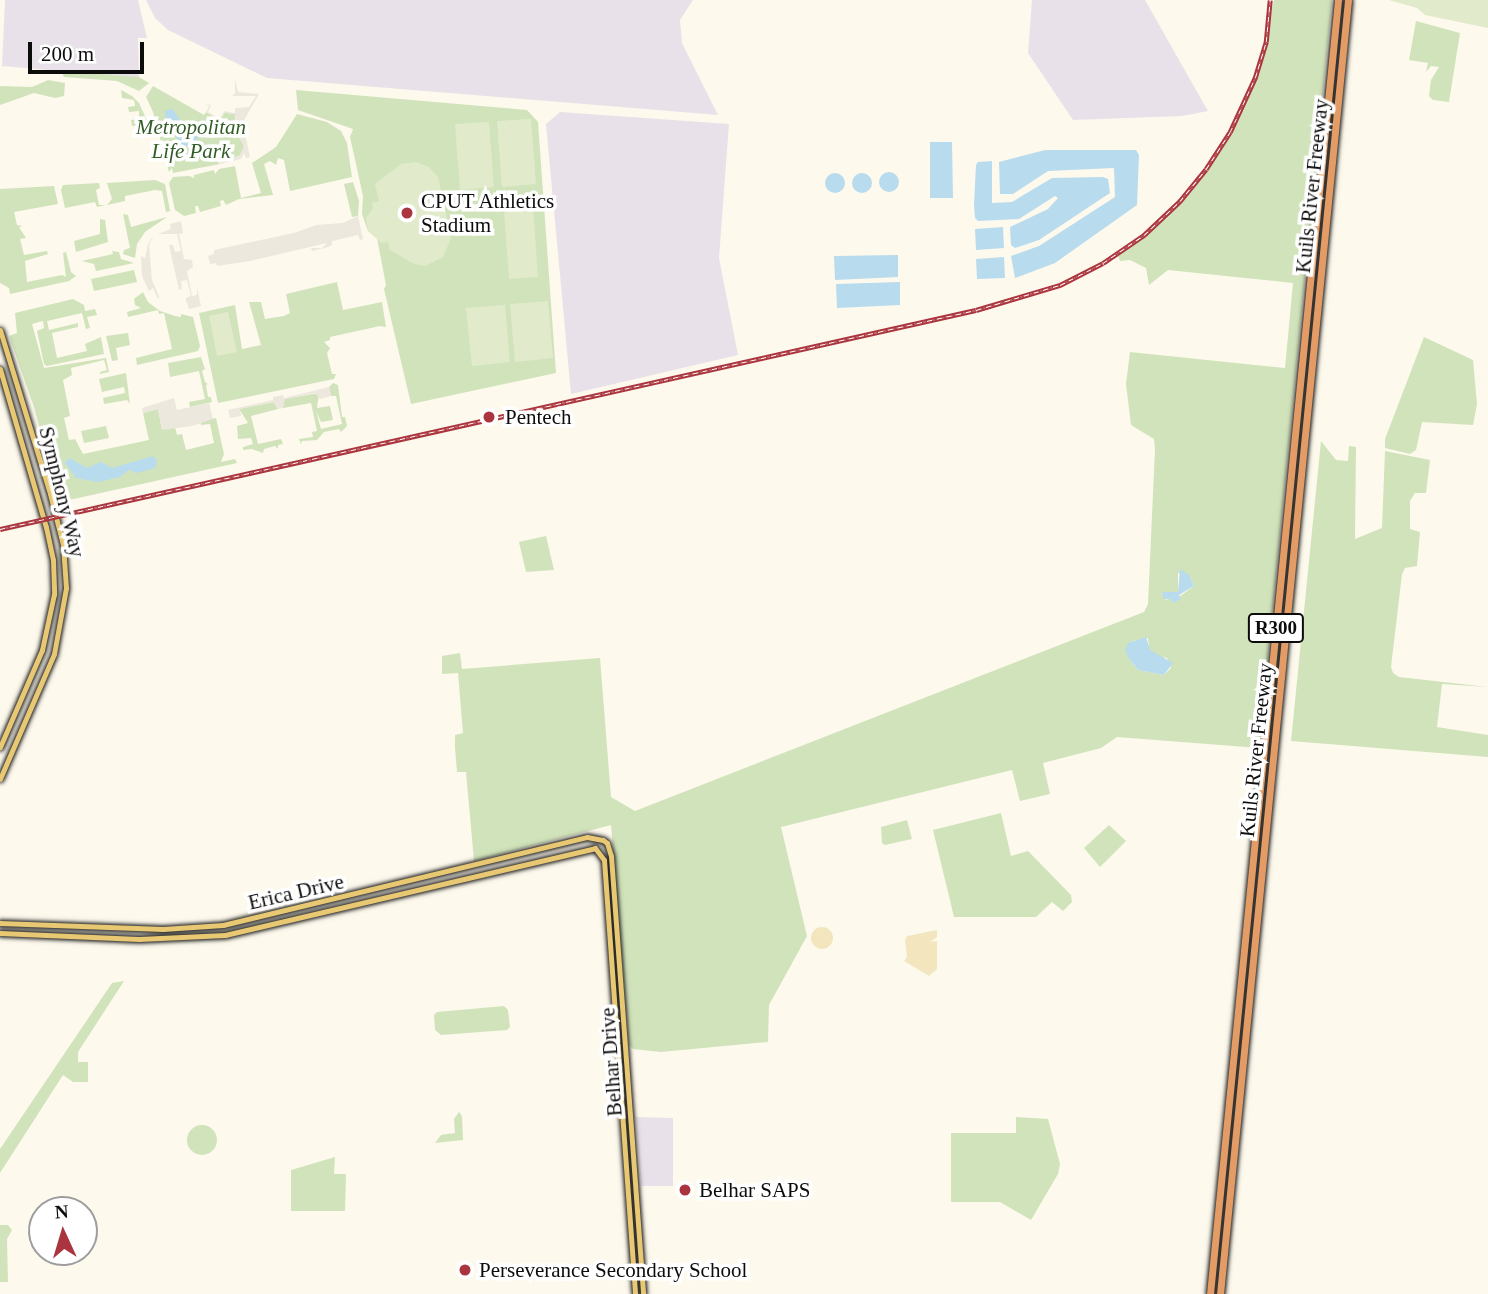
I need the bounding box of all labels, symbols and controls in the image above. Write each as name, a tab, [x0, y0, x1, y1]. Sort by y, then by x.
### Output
scale bar	[32, 28, 147, 72]
text: 200 m	[41, 42, 94, 66]
street label: Kuils River Freeway	[1290, 98, 1334, 274]
park label: Metropolitan Life Park	[136, 114, 246, 164]
place label: CPUT Athletics Stadium	[421, 188, 556, 238]
marker: CPUT Athletics Stadium	[399, 205, 415, 221]
place label: Pentech	[505, 404, 571, 430]
marker: Pentech	[479, 407, 499, 427]
street label: Symphony Way	[34, 424, 90, 560]
road number: R300	[1246, 612, 1306, 643]
street label: Kuils River Freeway	[1234, 662, 1278, 838]
street label: Erica Drive	[246, 869, 346, 915]
street label: Belhar Drive	[595, 1007, 627, 1117]
place label: Belhar SAPS	[699, 1177, 810, 1203]
marker: Belhar SAPS	[677, 1182, 693, 1198]
north arrow	[28, 1196, 98, 1266]
text: N	[54, 1201, 69, 1223]
place label: Perseverance Secondary School	[479, 1257, 747, 1283]
marker: Perseverance Secondary School	[457, 1262, 473, 1278]

